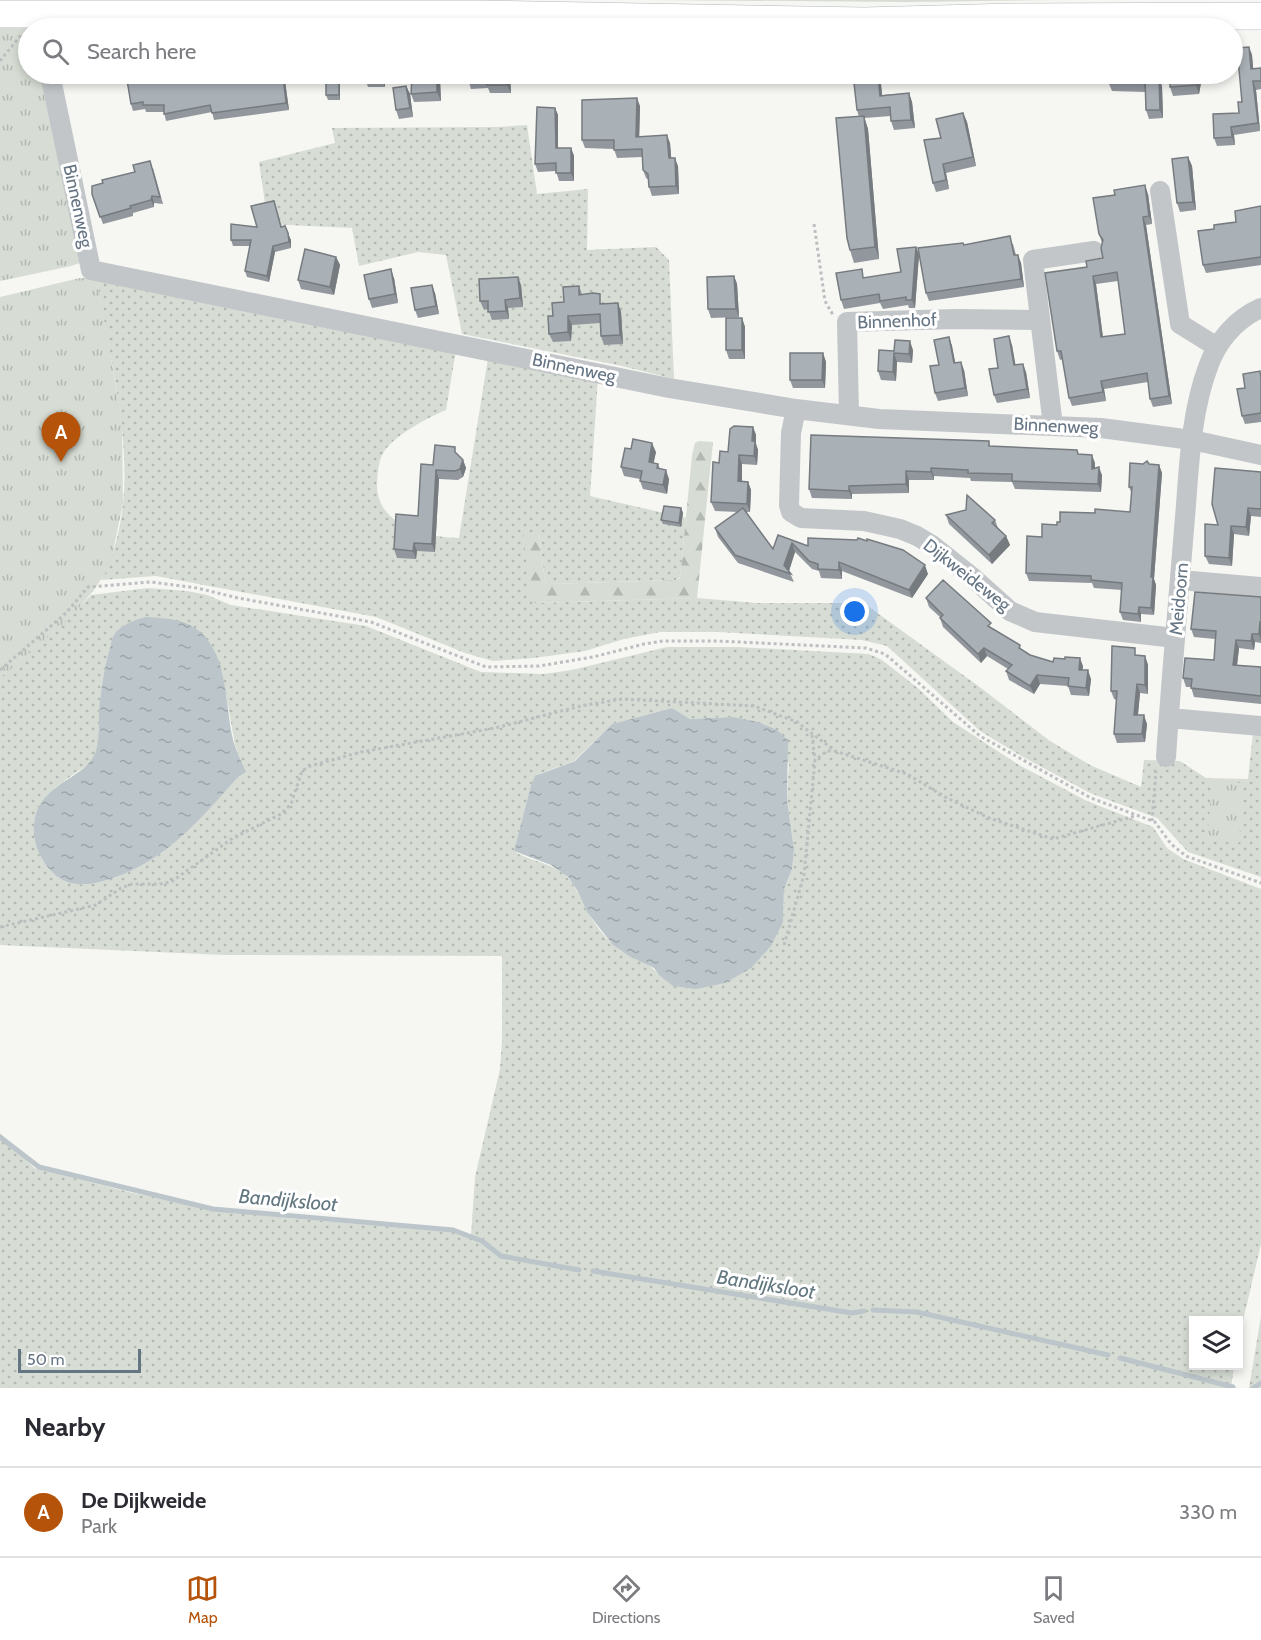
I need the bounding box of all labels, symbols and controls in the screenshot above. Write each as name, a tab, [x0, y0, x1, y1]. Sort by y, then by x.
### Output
search box	[18, 18, 1243, 84]
icon: search	[39, 35, 72, 68]
text: Search here	[87, 38, 196, 65]
street label: Binnenweg	[58, 162, 98, 251]
street label: Binnenhof	[857, 309, 937, 333]
street label: Binnenweg	[530, 348, 619, 388]
pin: A	[42, 412, 80, 462]
street label: Binnenweg	[1013, 413, 1100, 439]
street label: Dijkweideweg	[919, 534, 1016, 617]
street label: Meidoorn	[1165, 562, 1193, 636]
your location	[840, 597, 869, 626]
water label: Bandijksloot	[238, 1184, 339, 1216]
water label: Bandijksloot	[715, 1264, 818, 1304]
map controls	[1189, 1316, 1243, 1370]
button: layers	[1189, 1316, 1243, 1370]
scale bar	[18, 1346, 141, 1374]
text: 50 m	[27, 1350, 64, 1369]
text: Nearby	[24, 1411, 105, 1443]
text: De Dijkweide	[81, 1487, 206, 1514]
text: A	[37, 1500, 50, 1524]
text: 330 m	[1179, 1500, 1237, 1524]
text: Park	[81, 1514, 117, 1538]
tab: Map	[186, 1572, 219, 1627]
tab: Directions	[592, 1572, 660, 1627]
tab: Saved	[1033, 1572, 1075, 1627]

